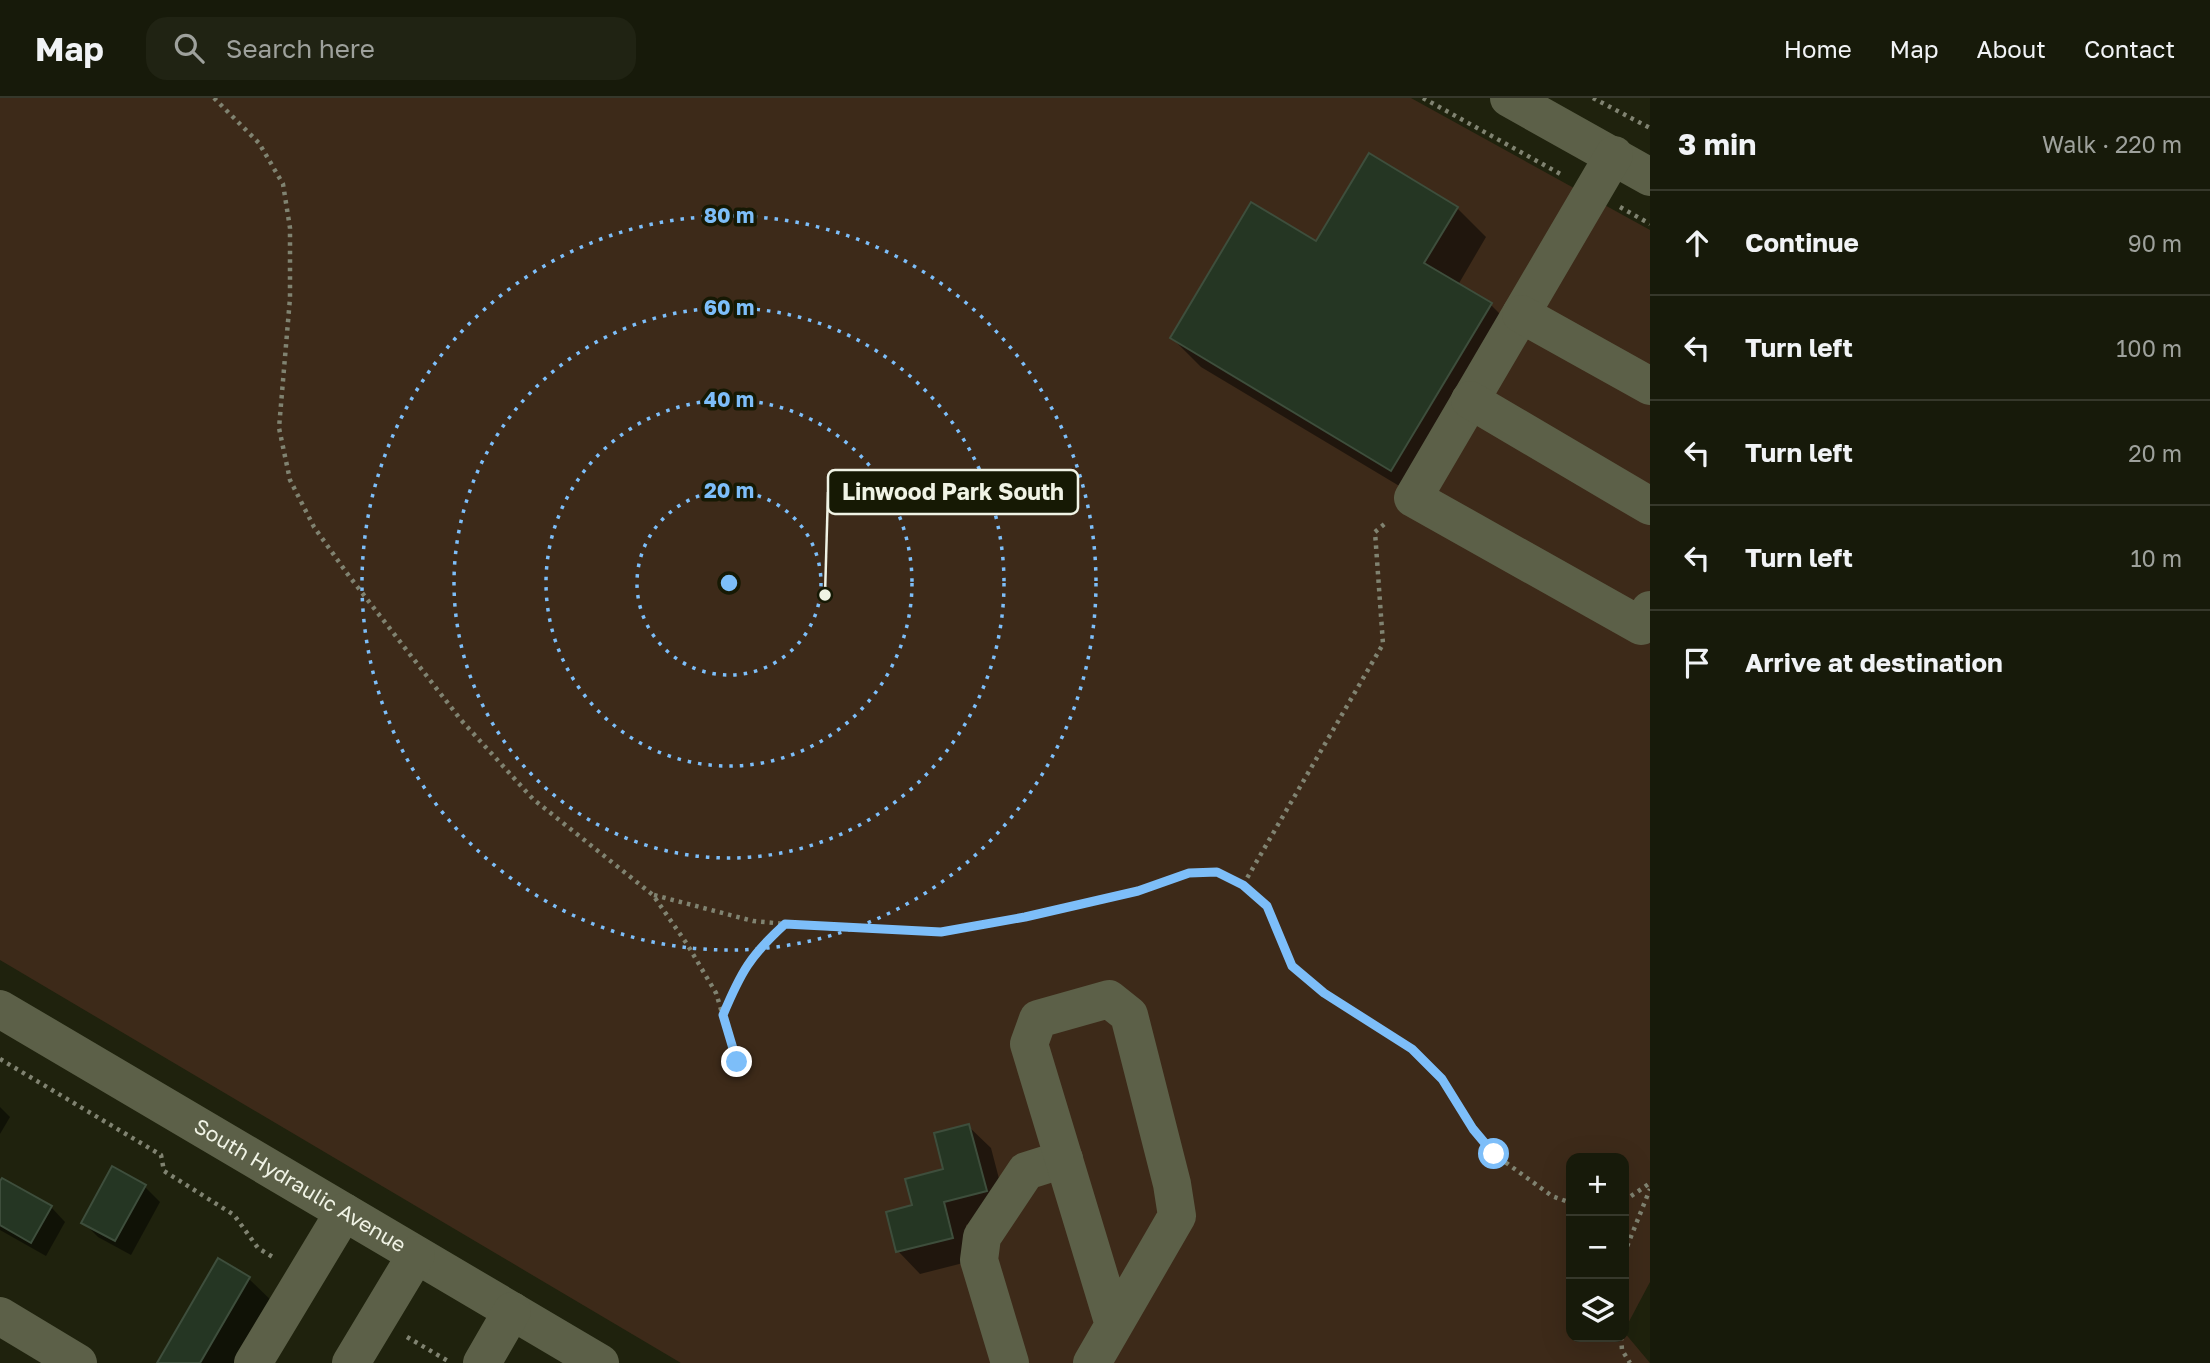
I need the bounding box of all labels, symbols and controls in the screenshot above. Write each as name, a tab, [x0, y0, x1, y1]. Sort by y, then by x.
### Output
search box	[146, 17, 636, 80]
text: Map	[35, 29, 104, 68]
icon: search	[170, 29, 208, 67]
text: Search here	[226, 33, 375, 64]
text: Home	[1784, 34, 1852, 63]
text: Map	[1890, 34, 1939, 63]
text: About	[1977, 34, 2046, 63]
text: Contact	[2084, 34, 2175, 63]
text: 3 min	[1678, 126, 1756, 162]
text: Walk · 220 m	[2042, 130, 2182, 158]
text: 80 m	[704, 202, 754, 228]
icon: ahead	[1678, 224, 1716, 262]
text: Continue	[1745, 227, 1859, 258]
text: 90 m	[2128, 229, 2182, 257]
text: 60 m	[704, 294, 754, 320]
icon: left	[1678, 329, 1716, 367]
text: Turn left	[1745, 332, 1853, 363]
text: 100 m	[2116, 334, 2182, 362]
text: 40 m	[704, 386, 754, 412]
icon: left	[1678, 434, 1716, 472]
text: Turn left	[1745, 437, 1853, 468]
text: 20 m	[2128, 439, 2182, 467]
callout: Linwood Park South	[828, 470, 1078, 514]
text: 20 m	[704, 477, 754, 503]
text: Linwood Park South	[842, 477, 1064, 505]
icon: left	[1678, 539, 1716, 577]
text: Turn left	[1745, 542, 1853, 573]
text: 10 m	[2130, 544, 2182, 572]
centre of rings	[717, 571, 741, 595]
icon: arrive	[1678, 644, 1716, 682]
text: Arrive at destination	[1745, 647, 2003, 678]
route end	[721, 1046, 752, 1077]
street label: South Hydraulic Avenue	[190, 1112, 411, 1258]
route start	[1478, 1138, 1509, 1169]
map controls	[1566, 1153, 1629, 1342]
button: +	[1566, 1153, 1629, 1216]
button: −	[1566, 1216, 1629, 1279]
button: layers	[1566, 1279, 1629, 1342]

